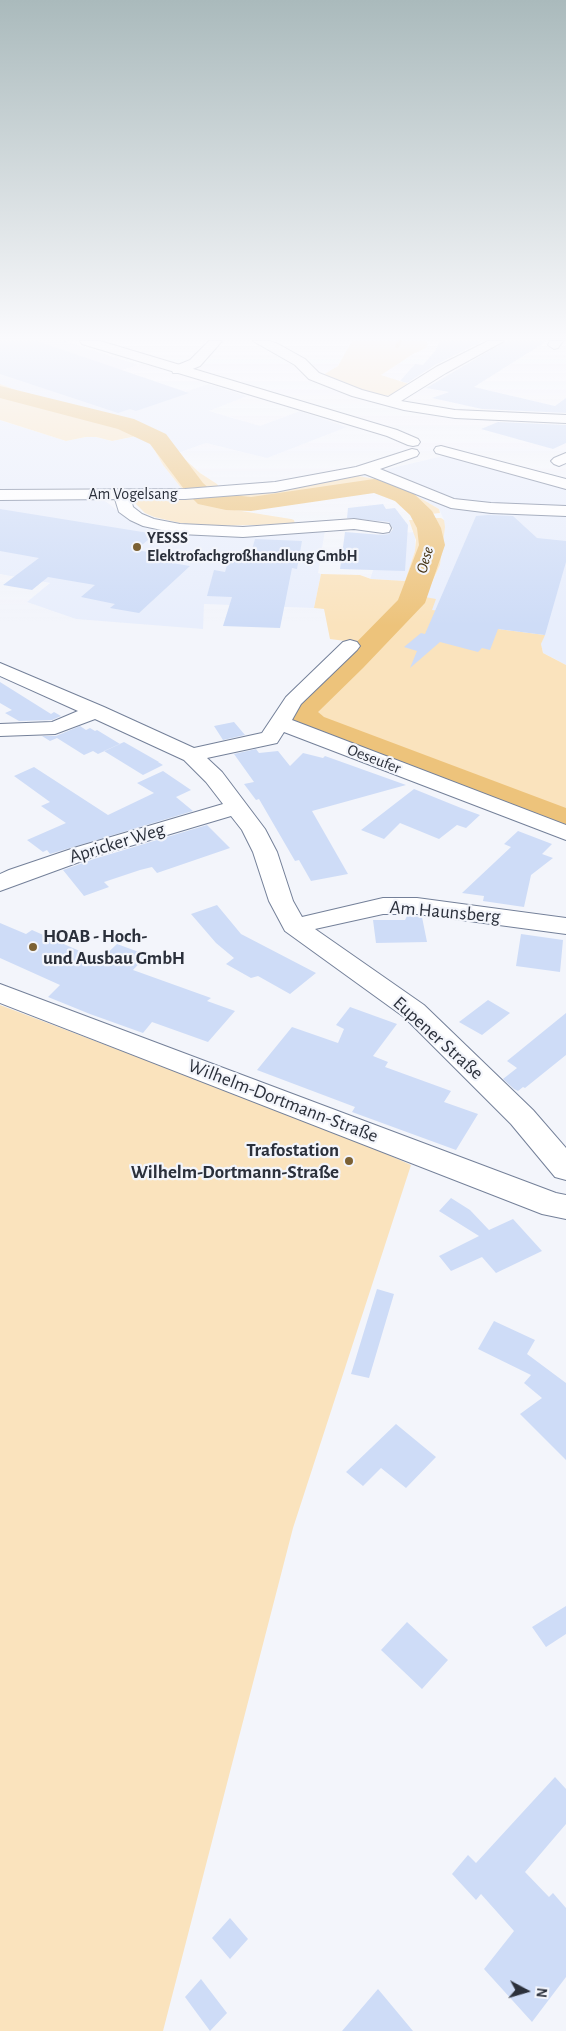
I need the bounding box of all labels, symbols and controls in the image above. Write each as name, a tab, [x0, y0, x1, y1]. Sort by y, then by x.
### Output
street label: Am Vogelsang	[88, 484, 178, 504]
place label: YESSS Elektrofachgroßhandlung GmbH	[147, 528, 358, 566]
marker: YESSS Elektrofachgroßhandlung GmbH	[131, 541, 143, 553]
water label: Oese	[412, 544, 438, 576]
street label: Oeseufer	[344, 740, 404, 778]
street label: Apricker Weg	[67, 818, 167, 868]
street label: Am Haunsberg	[389, 896, 501, 928]
place label: HOAB - Hoch- und Ausbau GmbH	[43, 925, 185, 969]
marker: HOAB - Hoch- und Ausbau GmbH	[27, 941, 39, 953]
street label: Eupener Straße	[388, 991, 488, 1085]
street label: Wilhelm-Dortmann-Straße	[185, 1054, 381, 1148]
place label: Trafostation Wilhelm-Dortmann-Straße	[131, 1139, 339, 1183]
marker: Trafostation Wilhelm-Dortmann-Straße	[343, 1155, 355, 1167]
north arrow	[501, 1966, 551, 2016]
text: N	[533, 1987, 548, 1998]

